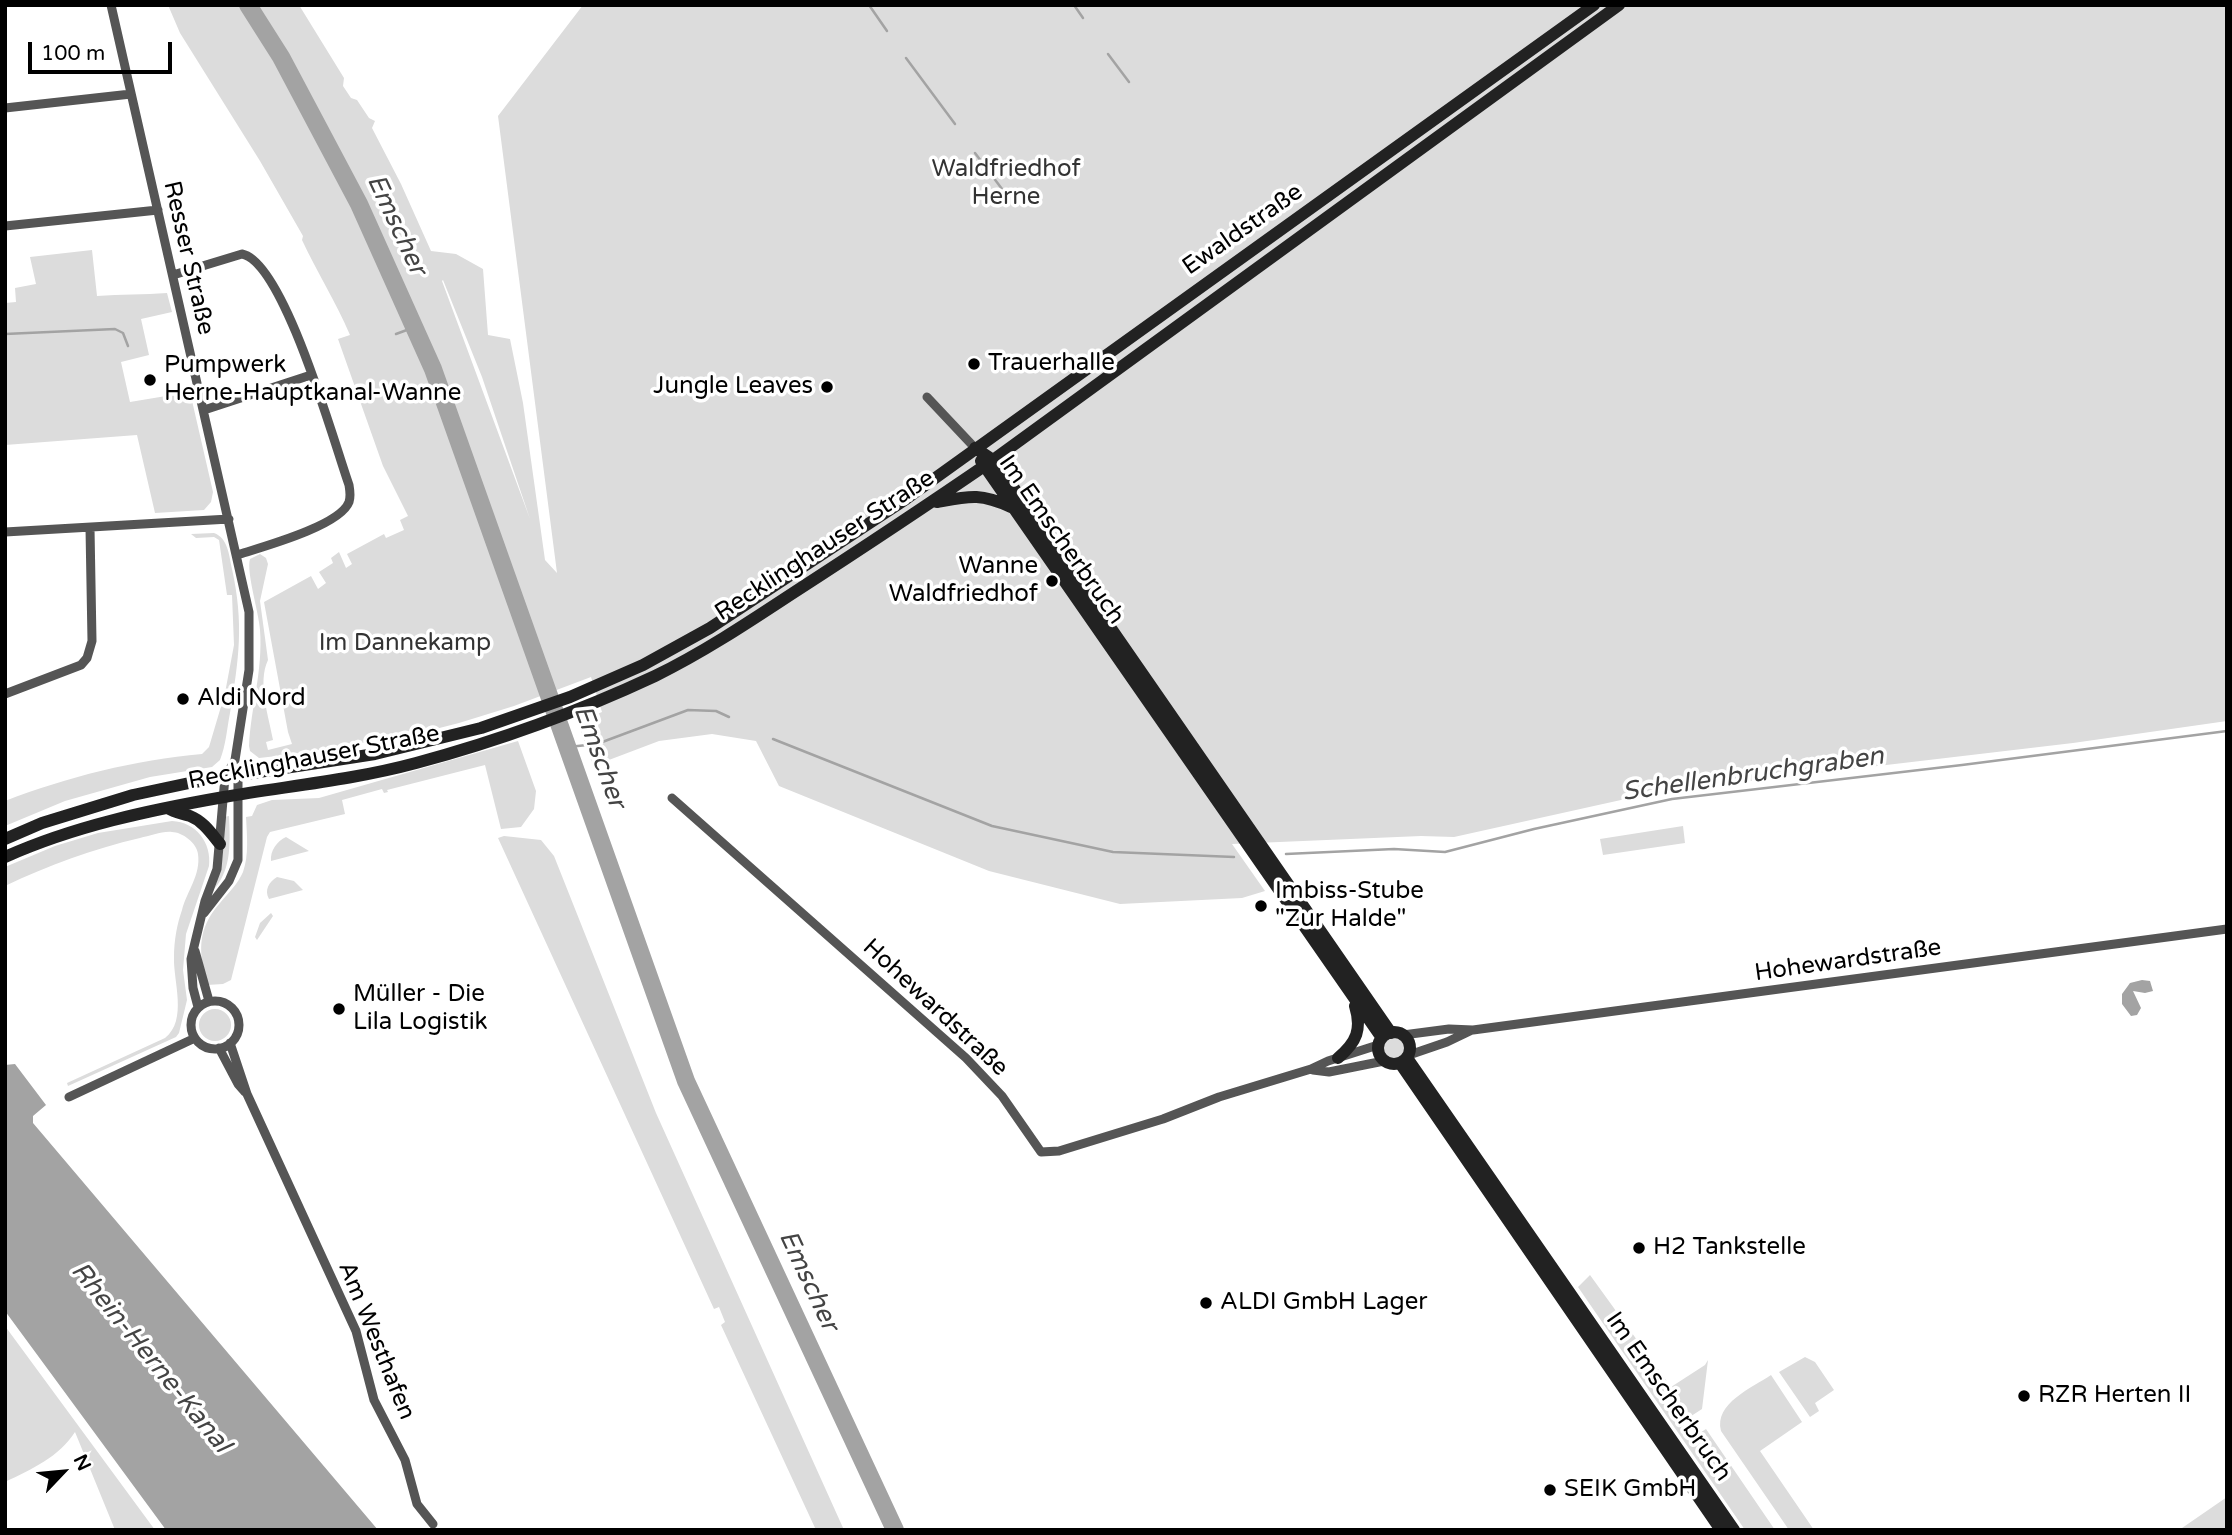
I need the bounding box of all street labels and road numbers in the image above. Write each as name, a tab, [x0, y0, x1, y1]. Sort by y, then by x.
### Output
street label: Resser Straße	[156, 178, 220, 338]
street label: Ewaldstraße	[1177, 178, 1309, 282]
street label: Im Emscherbruch	[992, 450, 1130, 630]
street label: Recklinghauser Straße	[710, 464, 940, 628]
street label: Recklinghauser Straße	[186, 719, 442, 797]
street label: Hohewardstraße	[856, 933, 1014, 1083]
street label: Hohewardstraße	[1753, 934, 1943, 988]
street label: Am Westhafen	[331, 1258, 421, 1424]
street label: Im Emscherbruch	[1599, 1307, 1737, 1487]

